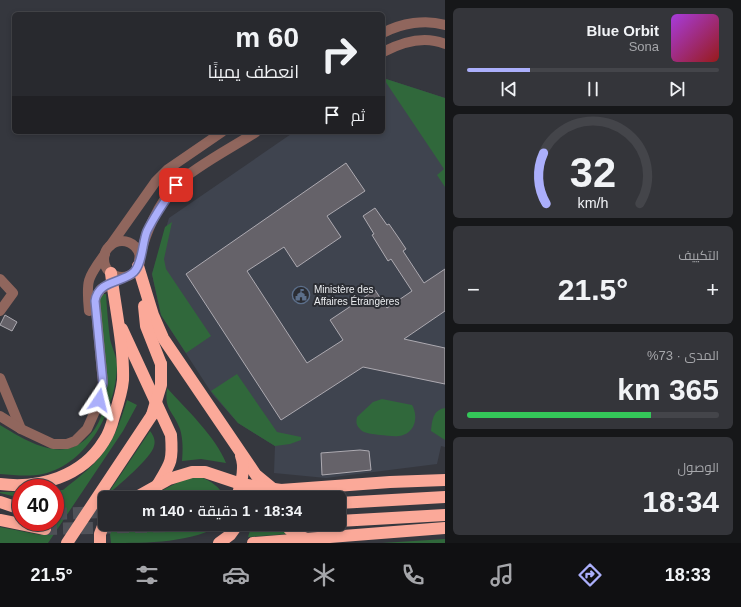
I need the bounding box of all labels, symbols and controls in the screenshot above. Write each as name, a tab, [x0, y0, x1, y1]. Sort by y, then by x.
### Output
text: 60 m	[235, 22, 299, 53]
text: Blue Orbit	[586, 22, 659, 39]
icon: right	[313, 28, 365, 80]
text: Sona	[629, 39, 659, 54]
text: انعطف يمينًا	[208, 62, 299, 82]
icon: previous	[498, 78, 520, 100]
icon: pause	[582, 78, 604, 100]
icon: next	[666, 78, 688, 100]
icon: arrive	[321, 104, 343, 126]
text: ثم	[351, 107, 365, 124]
text: 32	[570, 149, 616, 196]
pin	[159, 168, 193, 202]
icon: arrive	[165, 174, 187, 196]
text: km/h	[578, 194, 609, 210]
text: التكييف	[678, 248, 719, 263]
text: 21.5°	[558, 273, 628, 306]
text: −	[467, 277, 480, 302]
text: +	[706, 277, 719, 302]
place label: Ministère des Affaires Étrangères	[314, 284, 399, 307]
public building icon: Ministère des Affaires Étrangères	[291, 285, 311, 305]
text: المدى · 73%	[647, 348, 719, 363]
text: 365 km	[617, 373, 719, 406]
position arrow	[78, 379, 120, 421]
text: الوصول	[678, 460, 719, 475]
speed limit sign: 40	[12, 479, 64, 531]
text: 18:34	[642, 485, 719, 518]
text: 18:34 · 1 دقيقة · 140 m	[142, 502, 302, 519]
icon: filters	[133, 561, 161, 589]
icon: car	[222, 561, 250, 589]
icon: climate	[310, 561, 338, 589]
icon: phone	[399, 561, 427, 589]
icon: music	[488, 561, 516, 589]
icon: directions	[576, 561, 604, 589]
text: 21.5°	[30, 565, 73, 585]
text: 18:33	[665, 565, 711, 585]

